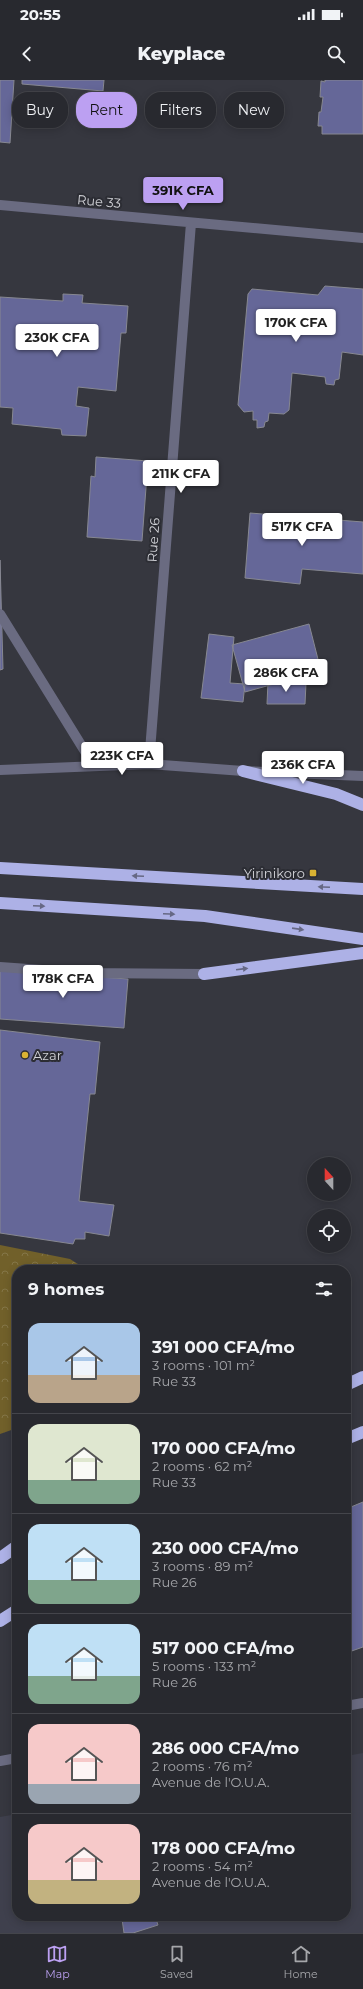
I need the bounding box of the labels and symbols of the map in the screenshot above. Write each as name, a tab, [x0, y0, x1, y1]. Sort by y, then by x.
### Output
pin: 391K CFA	[142, 177, 224, 211]
street label: Rue 33	[76, 191, 122, 211]
pin: 170K CFA	[255, 309, 337, 343]
pin: 230K CFA	[16, 324, 98, 358]
pin: 211K CFA	[140, 460, 222, 494]
pin: 517K CFA	[261, 513, 343, 547]
street label: Rue 26	[143, 517, 163, 563]
pin: 286K CFA	[245, 659, 327, 693]
pin: 223K CFA	[81, 742, 163, 776]
pin: 236K CFA	[262, 751, 344, 785]
place label: Yirinikoro	[244, 865, 305, 881]
marker: Yirinikoro	[308, 868, 318, 878]
one-way arrow	[132, 872, 144, 879]
one-way arrow	[318, 883, 330, 890]
one-way arrow	[33, 902, 45, 909]
one-way arrow	[163, 910, 175, 917]
one-way arrow	[292, 926, 304, 932]
pin: 178K CFA	[22, 965, 104, 999]
one-way arrow	[236, 966, 248, 972]
place label: Azar	[33, 1047, 62, 1063]
marker: Azar	[20, 1050, 30, 1060]
north arrow	[307, 1157, 351, 1201]

